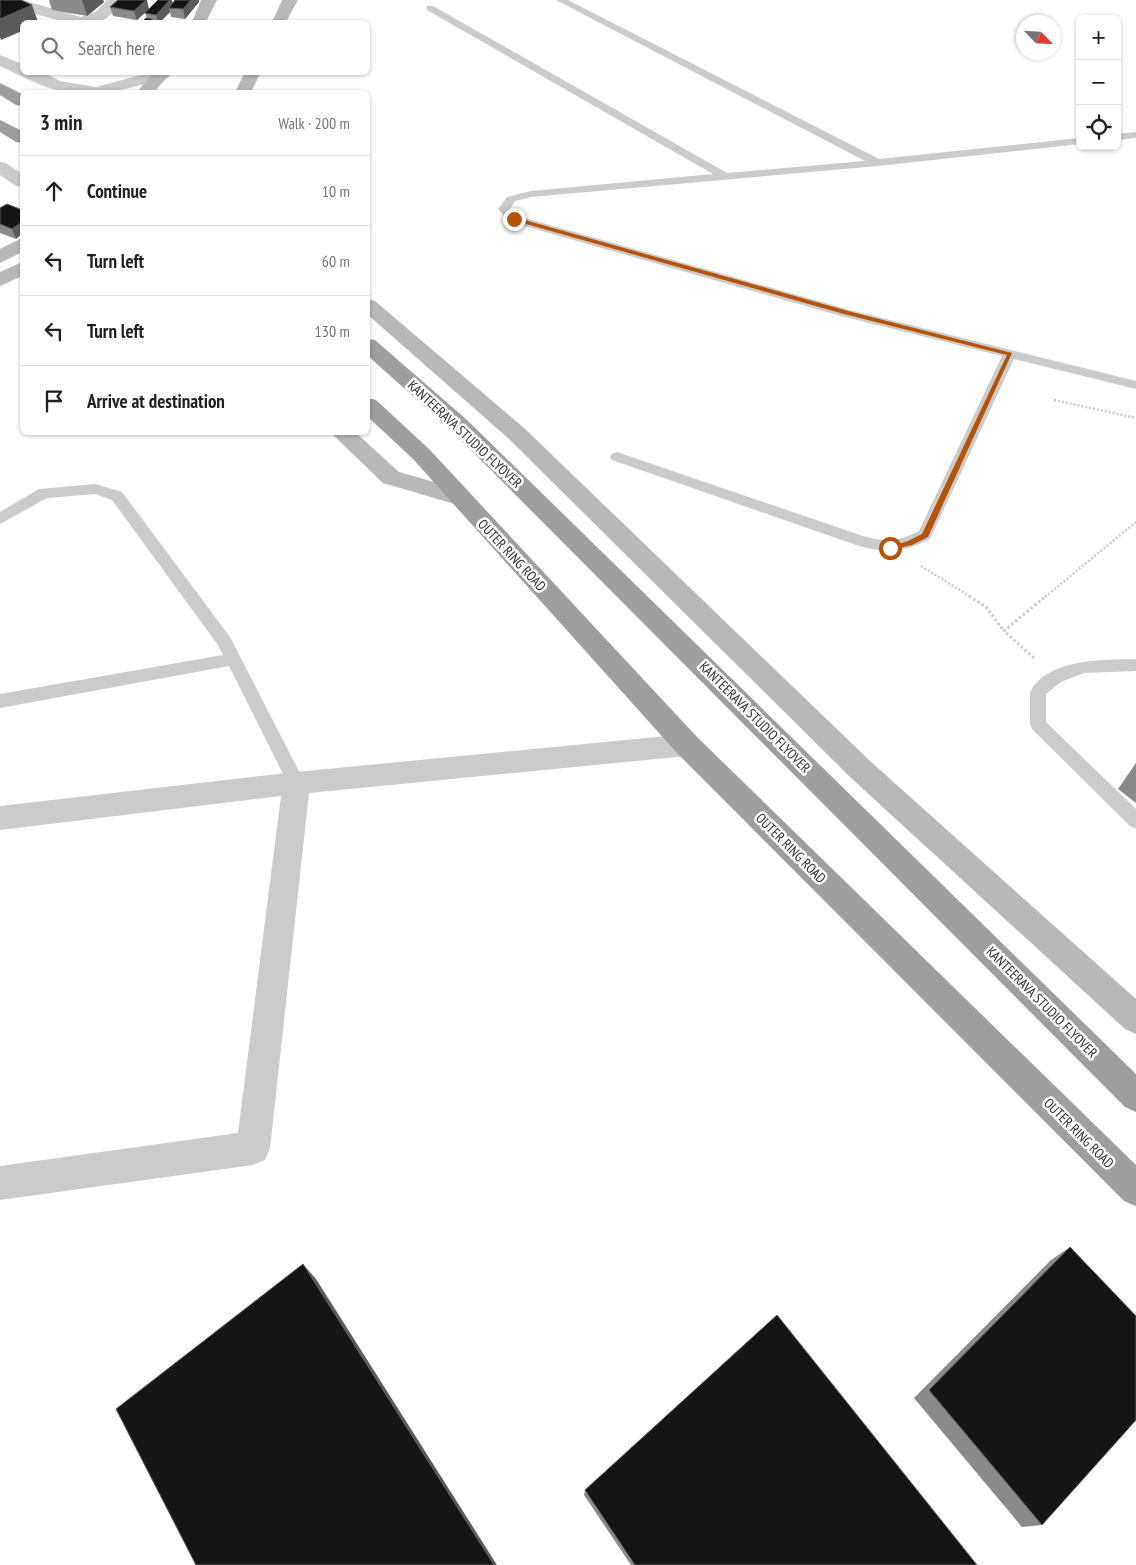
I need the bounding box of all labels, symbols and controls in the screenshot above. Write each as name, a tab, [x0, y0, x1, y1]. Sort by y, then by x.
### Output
north arrow	[1016, 15, 1061, 60]
map controls	[1076, 15, 1121, 150]
button: +	[1076, 15, 1121, 60]
search box	[20, 20, 370, 75]
icon: search	[38, 34, 66, 62]
text: Search here	[78, 36, 155, 60]
button: −	[1076, 60, 1121, 105]
button: locate	[1076, 105, 1121, 150]
text: 3 min	[40, 109, 82, 136]
text: Walk · 200 m	[278, 113, 350, 133]
icon: ahead	[40, 177, 68, 205]
text: Continue	[87, 179, 147, 203]
text: 10 m	[322, 181, 350, 201]
route end	[503, 208, 526, 231]
icon: left	[40, 247, 68, 275]
text: Turn left	[87, 249, 144, 273]
text: 60 m	[322, 251, 350, 271]
icon: left	[40, 317, 68, 345]
text: Turn left	[87, 319, 144, 343]
text: 130 m	[315, 321, 350, 341]
street label: KANTEERAVA STUDIO FLYOVER	[404, 376, 526, 492]
icon: arrive	[40, 387, 68, 415]
text: Arrive at destination	[87, 389, 225, 413]
street label: OUTER RING ROAD	[474, 515, 550, 595]
route start	[879, 537, 902, 560]
street label: KANTEERAVA STUDIO FLYOVER	[696, 658, 815, 777]
street label: OUTER RING ROAD	[752, 809, 830, 887]
street label: KANTEERAVA STUDIO FLYOVER	[983, 943, 1102, 1062]
street label: OUTER RING ROAD	[1040, 1094, 1118, 1172]

